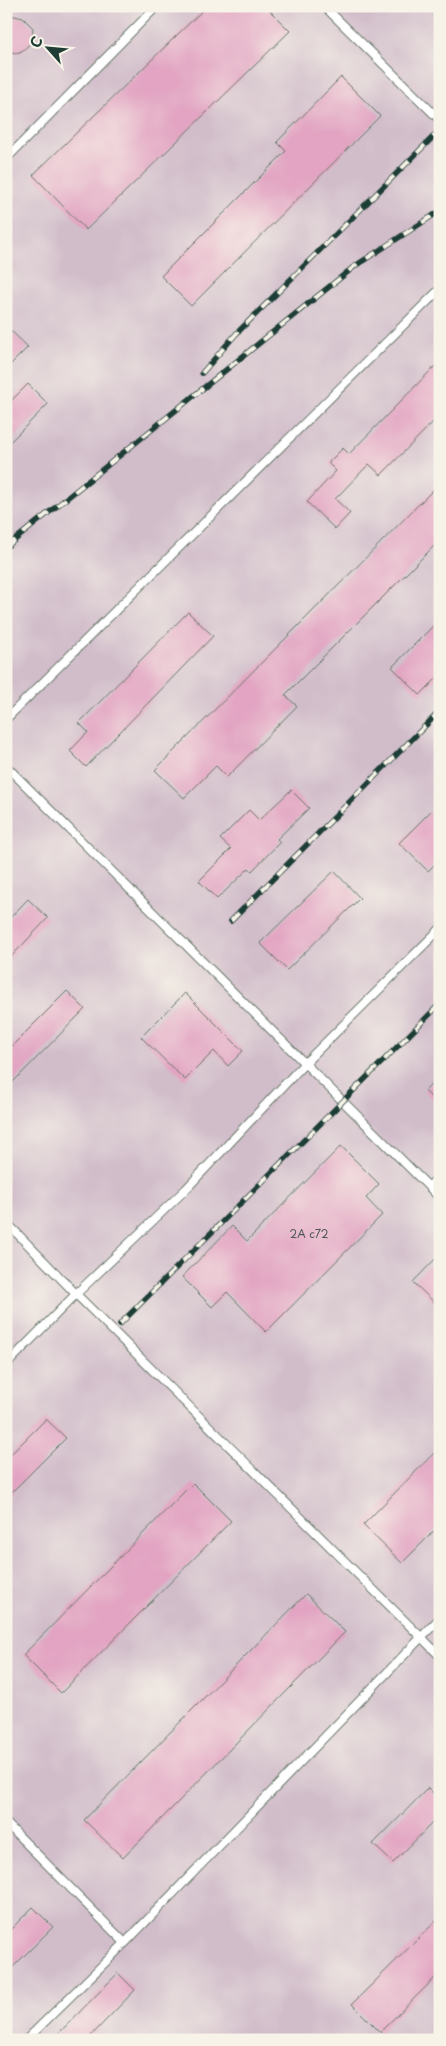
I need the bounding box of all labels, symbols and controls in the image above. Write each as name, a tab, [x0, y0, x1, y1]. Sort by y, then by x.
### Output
north arrow	[22, 22, 72, 72]
text: С	[24, 32, 48, 51]
house number: 2А с72	[289, 1225, 329, 1242]

